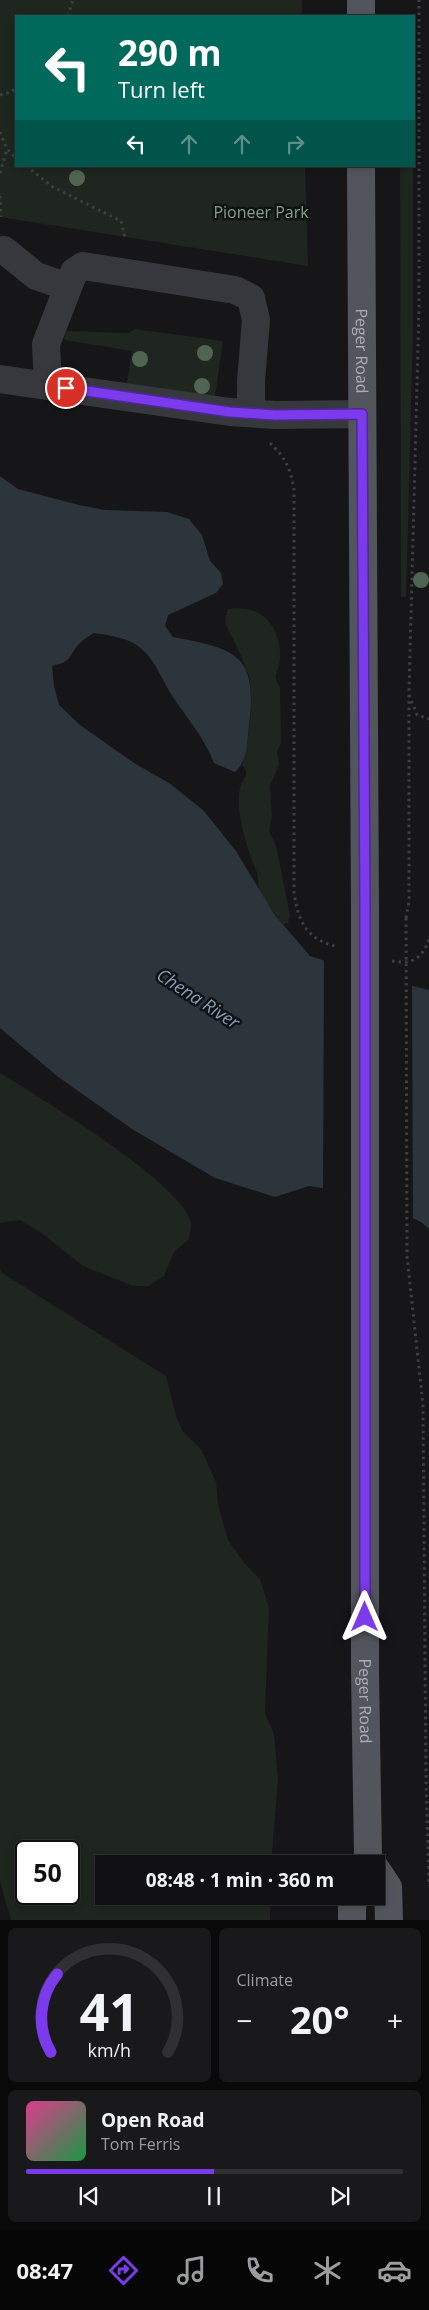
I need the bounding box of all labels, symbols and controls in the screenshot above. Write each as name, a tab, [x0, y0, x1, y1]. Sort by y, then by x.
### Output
text: 290 m	[118, 29, 222, 76]
icon: left	[35, 35, 100, 100]
text: Turn left	[118, 74, 205, 104]
icon: left	[122, 130, 150, 158]
icon: ahead	[175, 130, 203, 158]
icon: ahead	[228, 130, 256, 158]
icon: right	[281, 130, 309, 158]
park label: Pioneer Park	[213, 201, 309, 223]
street label: Peger Road	[351, 308, 373, 394]
pin	[45, 367, 87, 409]
icon: arrive	[52, 374, 80, 402]
water label: Chena River	[152, 962, 245, 1034]
position arrow	[338, 1590, 390, 1642]
street label: Peger Road	[354, 1658, 377, 1744]
speed limit sign: 50	[15, 1840, 80, 1905]
text: 08:48 · 1 min · 360 m	[146, 1867, 334, 1893]
text: Climate	[237, 1969, 293, 1991]
text: 41	[80, 1975, 139, 2046]
text: 20°	[290, 1993, 350, 2045]
text: −	[237, 2001, 253, 2039]
text: +	[387, 2001, 403, 2039]
text: km/h	[88, 2038, 131, 2062]
text: Open Road	[101, 2107, 205, 2133]
text: Tom Ferris	[101, 2133, 180, 2155]
icon: previous	[75, 2182, 103, 2210]
icon: pause	[200, 2182, 228, 2210]
icon: next	[326, 2182, 354, 2210]
icon: directions	[106, 2253, 141, 2288]
icon: music	[174, 2253, 209, 2288]
icon: phone	[242, 2253, 277, 2288]
icon: climate	[310, 2253, 345, 2288]
icon: car	[377, 2253, 412, 2288]
text: 08:47	[16, 2255, 73, 2285]

